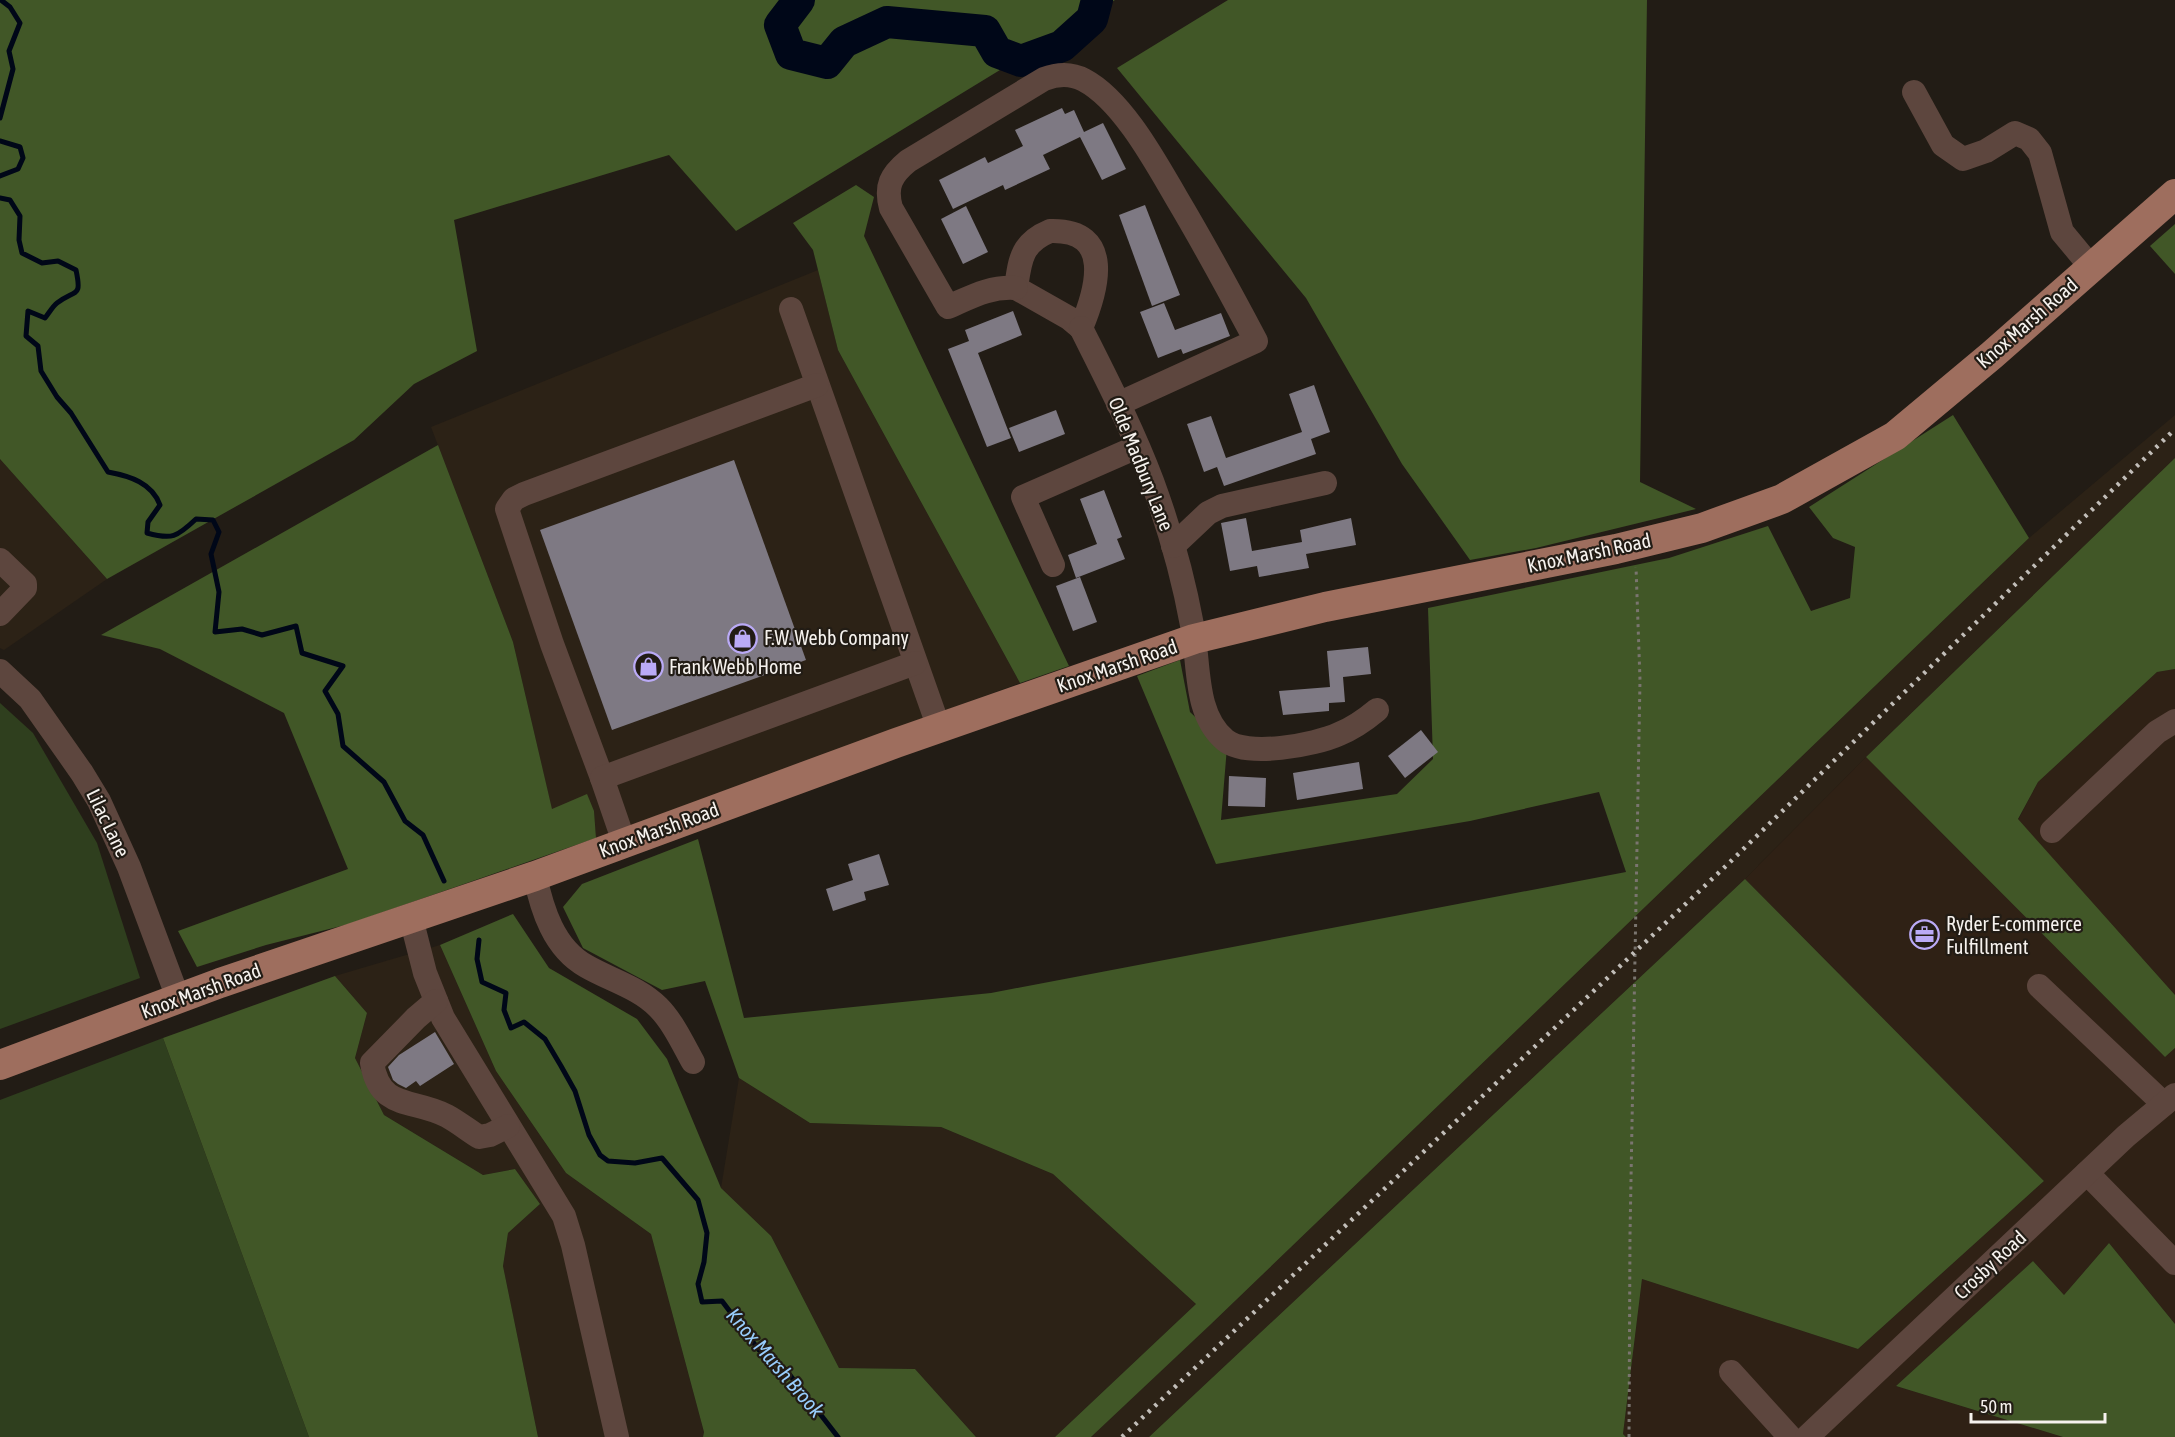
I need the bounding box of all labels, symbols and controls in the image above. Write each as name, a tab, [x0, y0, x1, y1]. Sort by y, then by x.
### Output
street label: Knox Marsh Road	[1972, 273, 2082, 373]
street label: Olde Madbury Lane	[1104, 394, 1179, 534]
street label: Knox Marsh Road	[1525, 528, 1653, 577]
shop icon: F.W. Webb Company	[727, 622, 759, 654]
place label: F.W. Webb Company	[764, 626, 909, 649]
street label: Knox Marsh Road	[1054, 634, 1180, 697]
shop icon: Frank Webb Home	[632, 651, 664, 683]
place label: Frank Webb Home	[669, 655, 802, 678]
street label: Lilac Lane	[82, 785, 135, 861]
street label: Knox Marsh Road	[596, 797, 722, 862]
place label: Ryder E-commerce Fulfillment	[1946, 912, 2082, 958]
office icon: Ryder E-commerce Fulfillment	[1909, 919, 1941, 951]
street label: Knox Marsh Road	[138, 958, 264, 1023]
street label: Crosby Road	[1949, 1226, 2030, 1304]
water label: Knox Marsh Brook	[722, 1303, 830, 1422]
scale bar	[1971, 1386, 2104, 1424]
text: 50 m	[1980, 1396, 2012, 1417]

